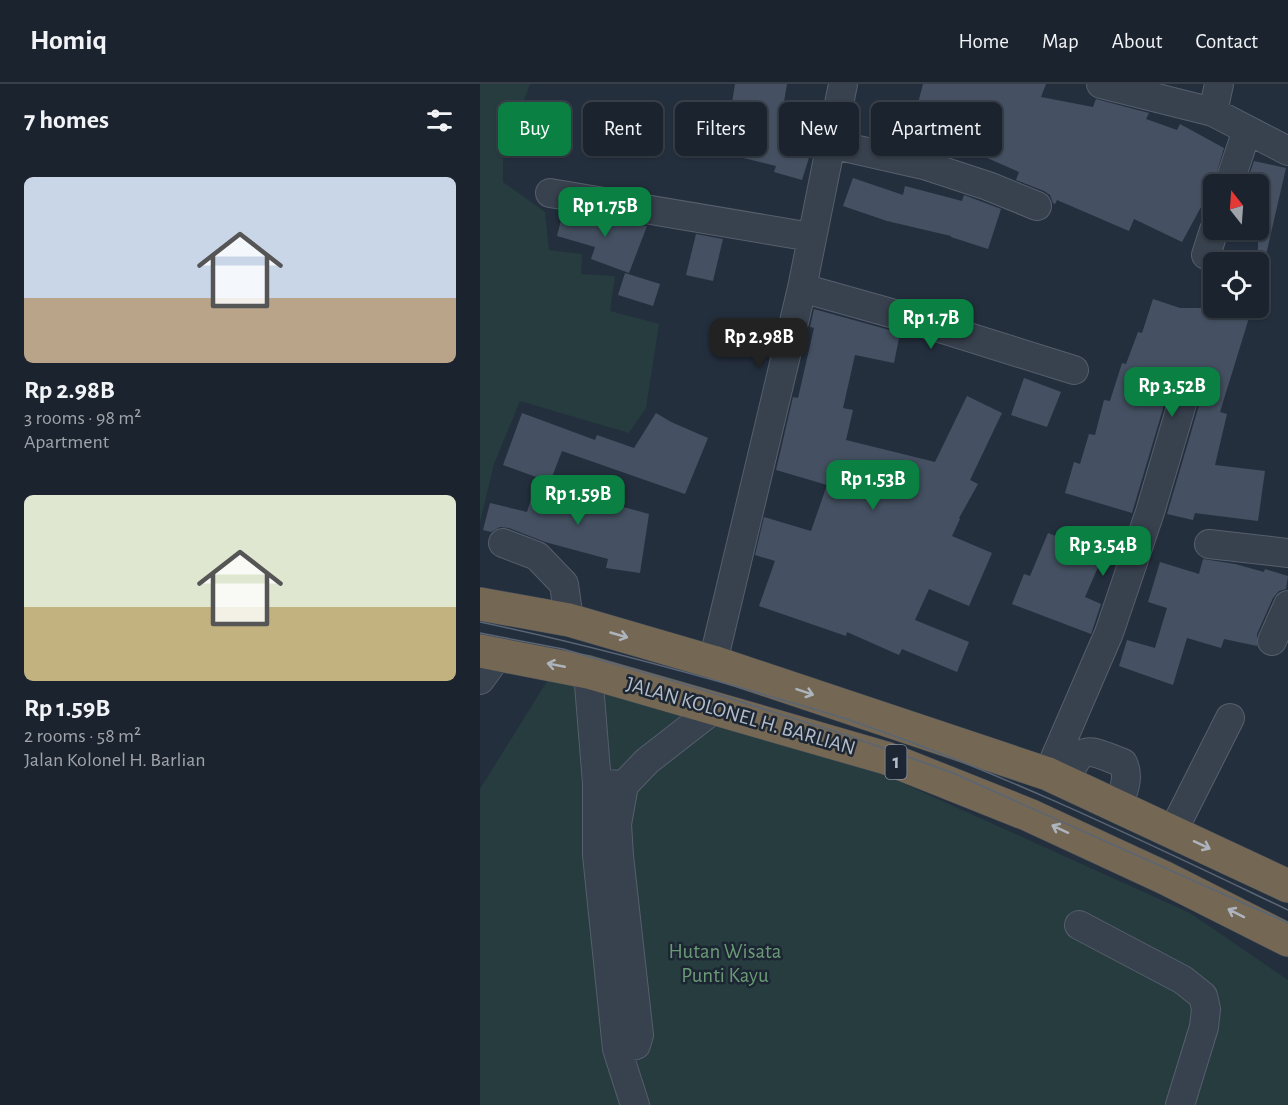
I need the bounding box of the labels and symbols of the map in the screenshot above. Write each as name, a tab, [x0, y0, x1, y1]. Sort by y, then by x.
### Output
north arrow	[1203, 174, 1269, 240]
pin: Rp 1.75B	[543, 187, 667, 238]
pin: Rp 1.7B	[876, 299, 986, 350]
pin: Rp 2.98B	[697, 318, 821, 369]
pin: Rp 3.52B	[1110, 367, 1234, 418]
pin: Rp 1.53B	[811, 460, 935, 511]
pin: Rp 1.59B	[516, 475, 640, 526]
pin: Rp 3.54B	[1041, 526, 1165, 577]
one-way arrow	[609, 630, 628, 641]
one-way arrow	[546, 659, 566, 670]
street label: JALAN KOLONEL H. BARLIAN	[624, 673, 858, 759]
one-way arrow	[795, 688, 814, 699]
road number: 1	[886, 745, 906, 779]
one-way arrow	[1051, 823, 1069, 835]
one-way arrow	[1193, 839, 1211, 851]
one-way arrow	[1227, 907, 1245, 918]
park label: Hutan Wisata Punti Kayu	[668, 941, 782, 986]

